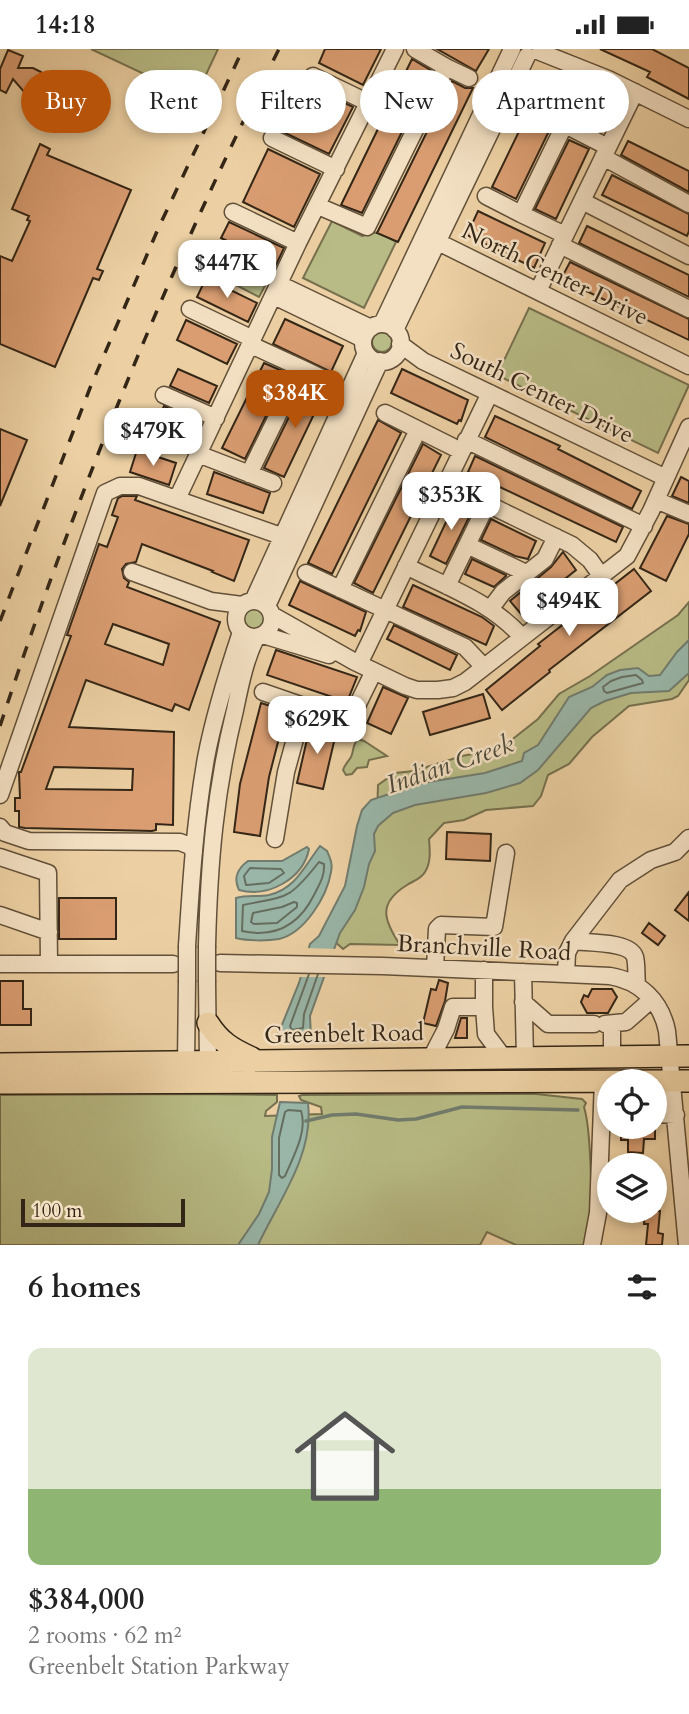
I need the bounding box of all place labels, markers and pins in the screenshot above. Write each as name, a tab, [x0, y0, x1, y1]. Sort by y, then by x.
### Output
pin: $447K	[178, 240, 276, 300]
pin: $384K	[246, 371, 344, 430]
pin: $479K	[104, 409, 202, 468]
pin: $353K	[402, 473, 500, 532]
pin: $494K	[520, 579, 618, 638]
pin: $629K	[268, 697, 366, 756]

